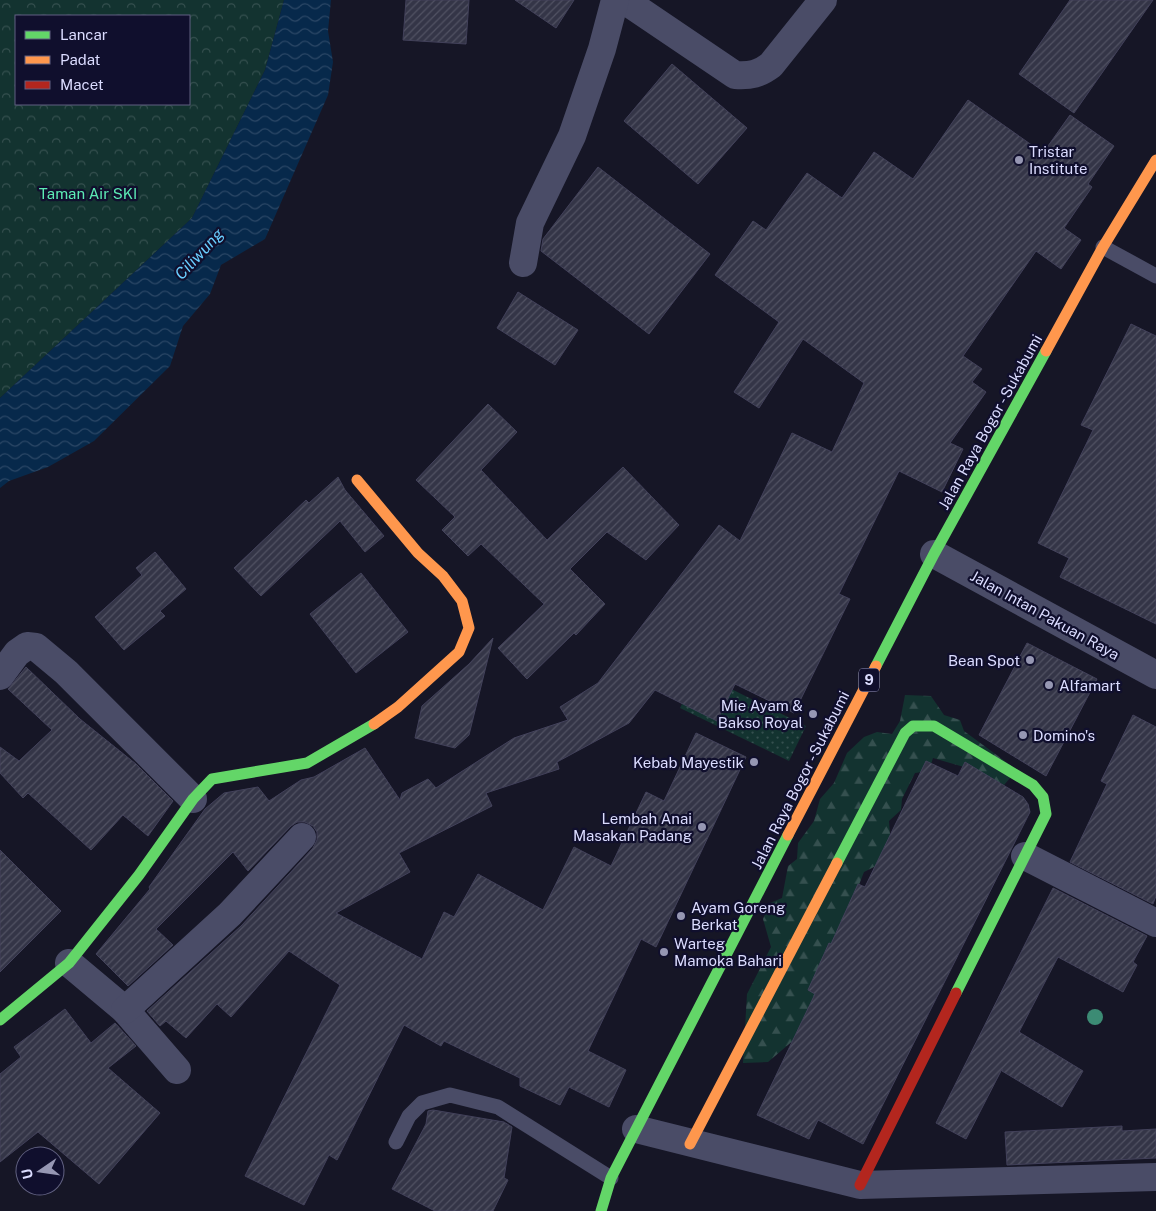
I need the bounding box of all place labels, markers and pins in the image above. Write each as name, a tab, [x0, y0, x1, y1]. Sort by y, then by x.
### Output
place label: Tristar Institute	[1029, 143, 1087, 177]
marker: Tristar Institute	[1013, 154, 1025, 166]
place label: Bean Spot	[948, 652, 1020, 669]
marker: Bean Spot	[1024, 654, 1036, 666]
place label: Alfamart	[1059, 677, 1121, 694]
marker: Alfamart	[1043, 679, 1055, 691]
place label: Mie Ayam & Bakso Royal	[718, 697, 803, 731]
marker: Mie Ayam & Bakso Royal	[807, 708, 819, 720]
place label: Domino's	[1033, 727, 1095, 744]
marker: Domino's	[1017, 729, 1029, 741]
place label: Kebab Mayestik	[633, 754, 744, 771]
marker: Kebab Mayestik	[748, 756, 760, 768]
place label: Lembah Anai Masakan Padang	[573, 810, 692, 844]
marker: Lembah Anai Masakan Padang	[696, 821, 708, 833]
place label: Ayam Goreng Berkat	[691, 899, 785, 933]
marker: Ayam Goreng Berkat	[675, 910, 687, 922]
place label: Warteg Mamoka Bahari	[674, 935, 782, 969]
marker: Warteg Mamoka Bahari	[658, 946, 670, 958]

